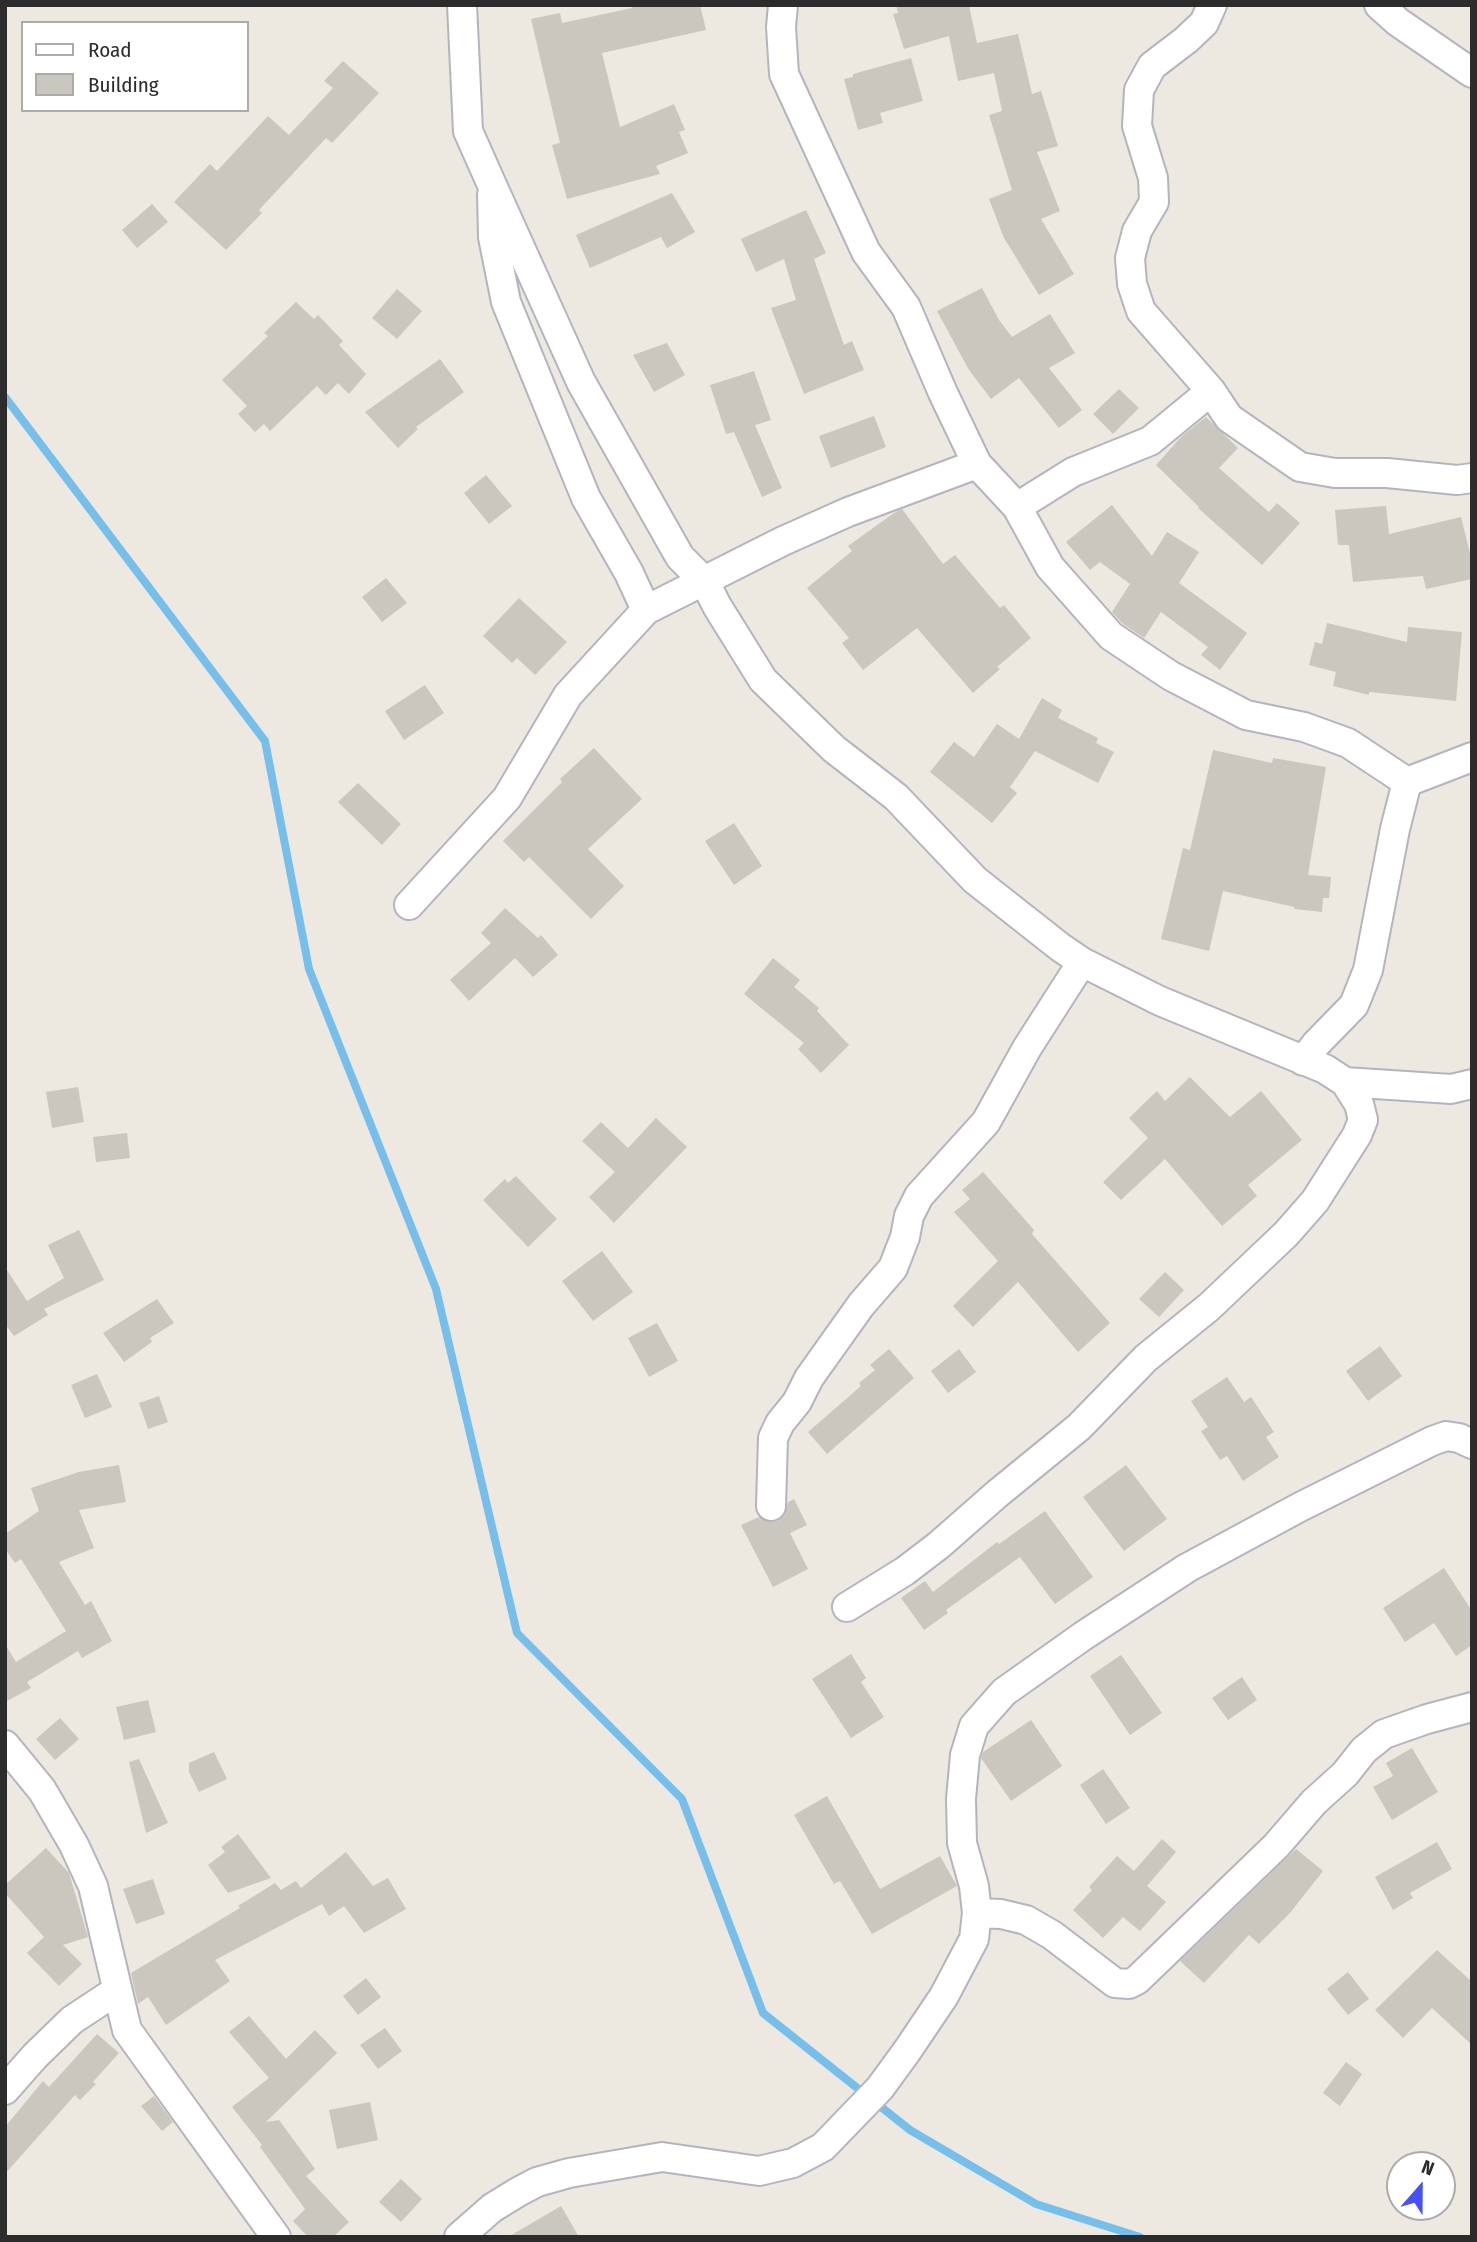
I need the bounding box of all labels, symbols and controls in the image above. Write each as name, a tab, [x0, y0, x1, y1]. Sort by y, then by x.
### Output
legend	[21, 21, 248, 112]
text: Road	[88, 37, 132, 63]
text: Building	[88, 72, 159, 98]
north arrow	[1386, 2151, 1456, 2221]
text: N	[1419, 2155, 1437, 2181]

